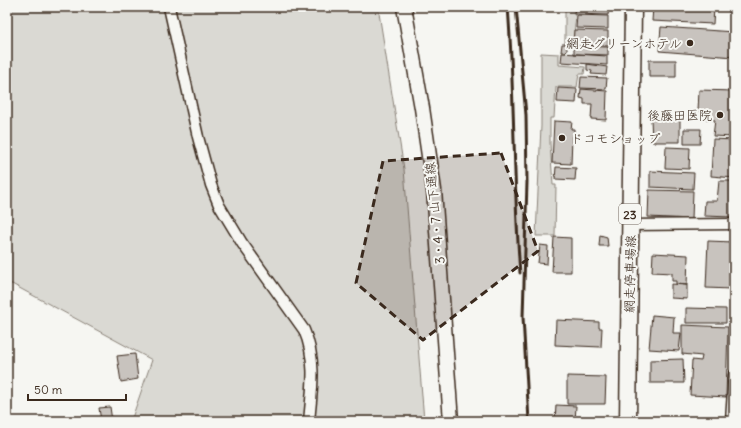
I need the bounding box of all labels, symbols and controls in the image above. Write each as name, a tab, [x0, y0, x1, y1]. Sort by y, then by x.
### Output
place label: 網走グリーンホテル	[566, 35, 682, 52]
marker: 網走グリーンホテル	[685, 38, 695, 48]
place label: 後藤田医院	[647, 107, 712, 124]
marker: 後藤田医院	[715, 110, 725, 120]
place label: ドコモショップ	[570, 130, 660, 147]
marker: ドコモショップ	[557, 133, 567, 143]
street label: 3・4・7 山下通線	[421, 160, 449, 265]
road number: 23	[619, 204, 641, 224]
street label: 網走停車場線	[621, 234, 639, 313]
scale bar	[28, 376, 126, 402]
text: 50 m	[34, 382, 63, 397]

